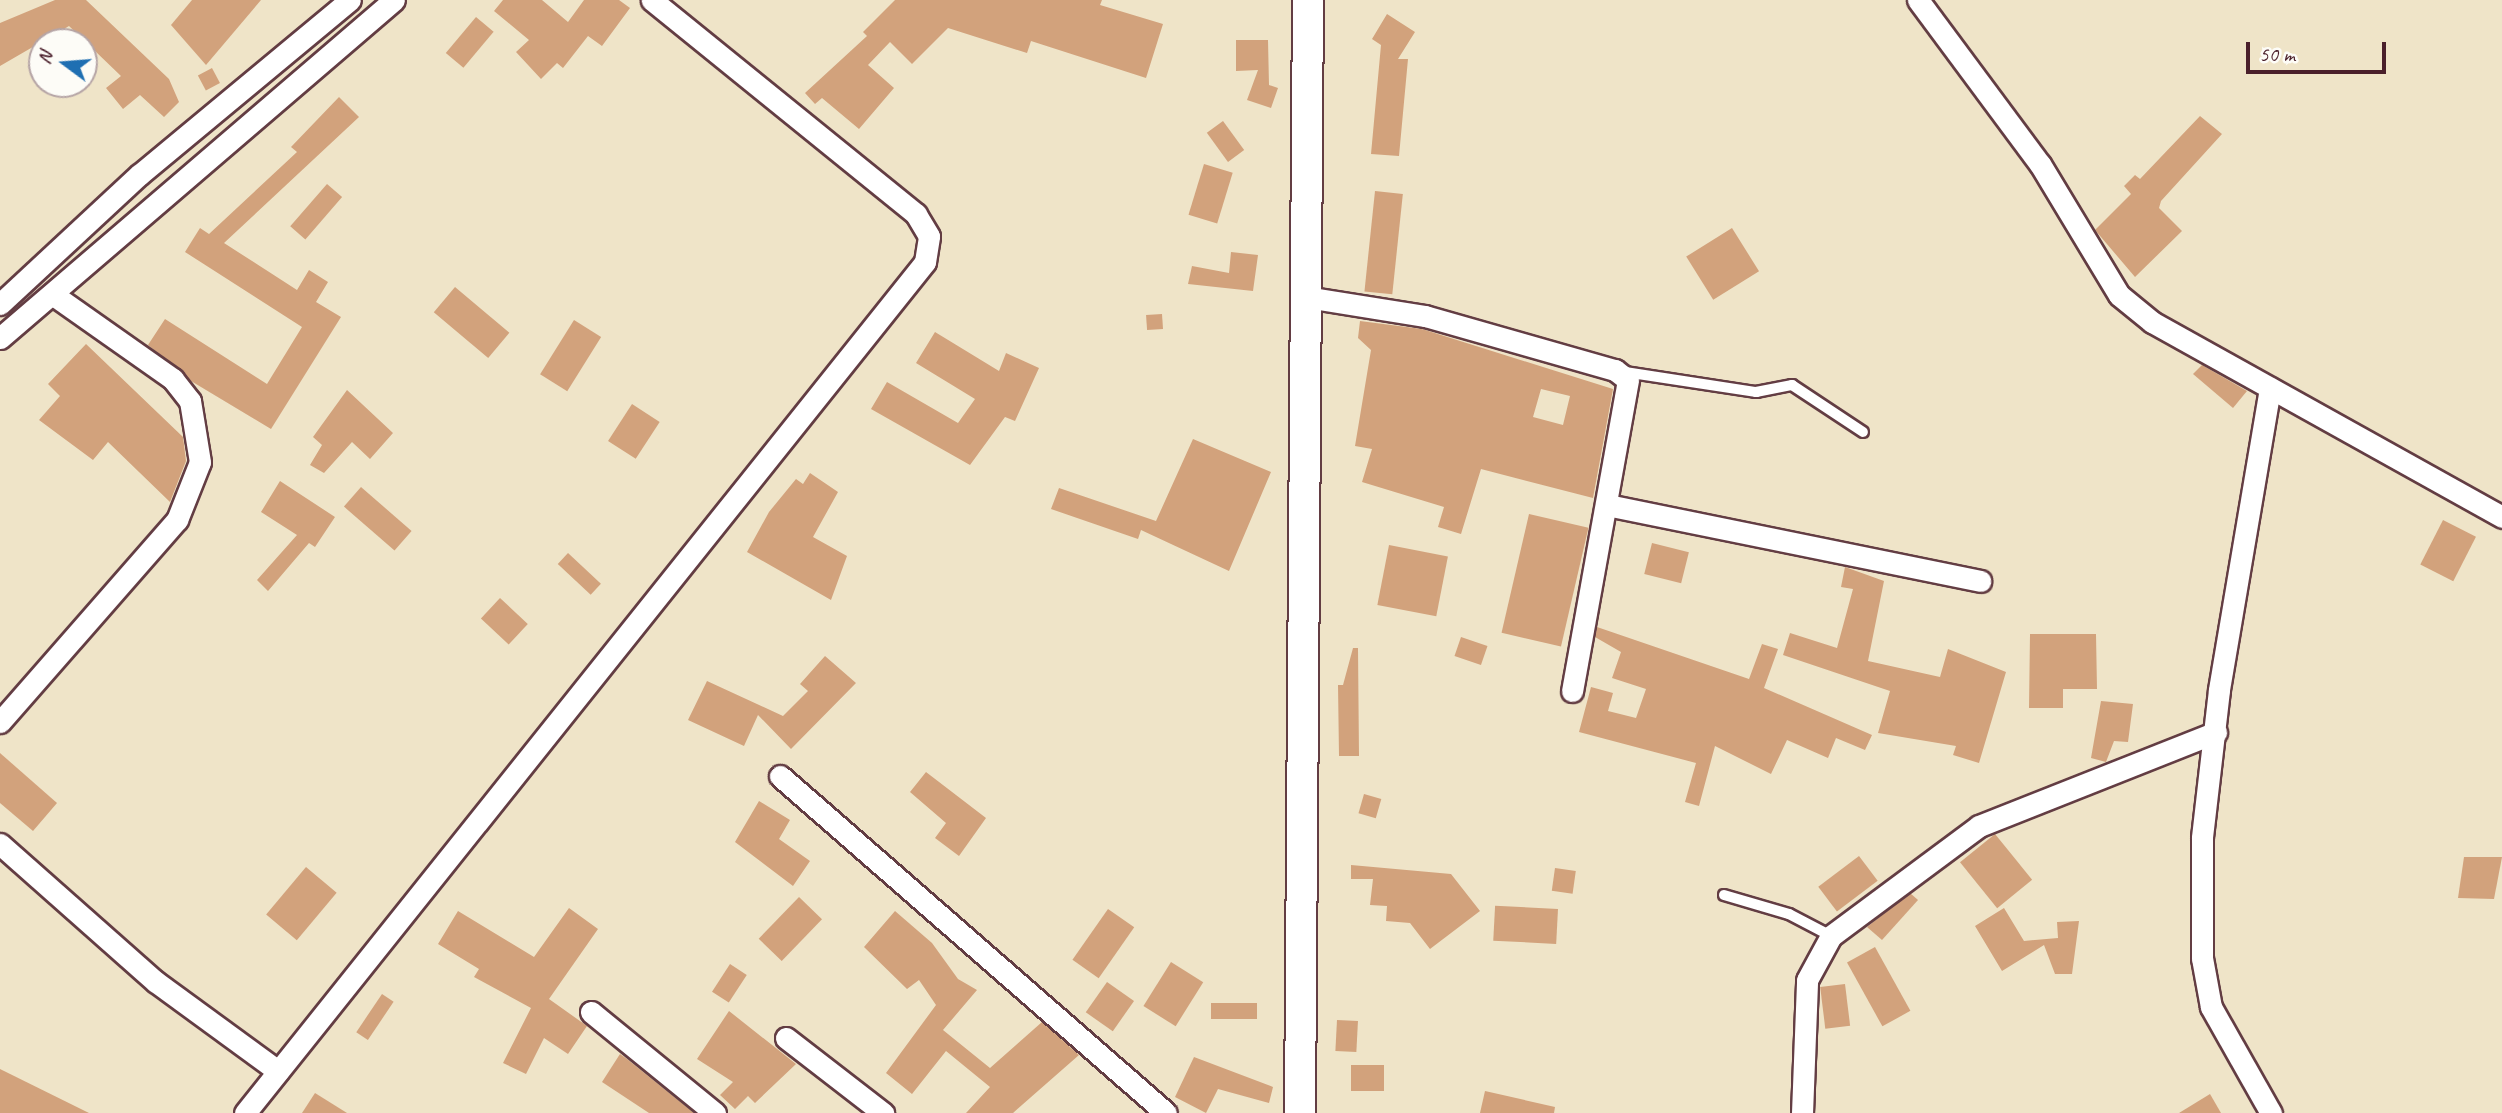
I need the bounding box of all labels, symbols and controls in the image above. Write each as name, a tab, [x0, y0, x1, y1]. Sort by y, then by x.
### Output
north arrow	[28, 28, 98, 98]
scale bar	[2250, 28, 2390, 72]
text: 50 m	[2259, 41, 2295, 67]
text: N	[32, 49, 58, 67]

